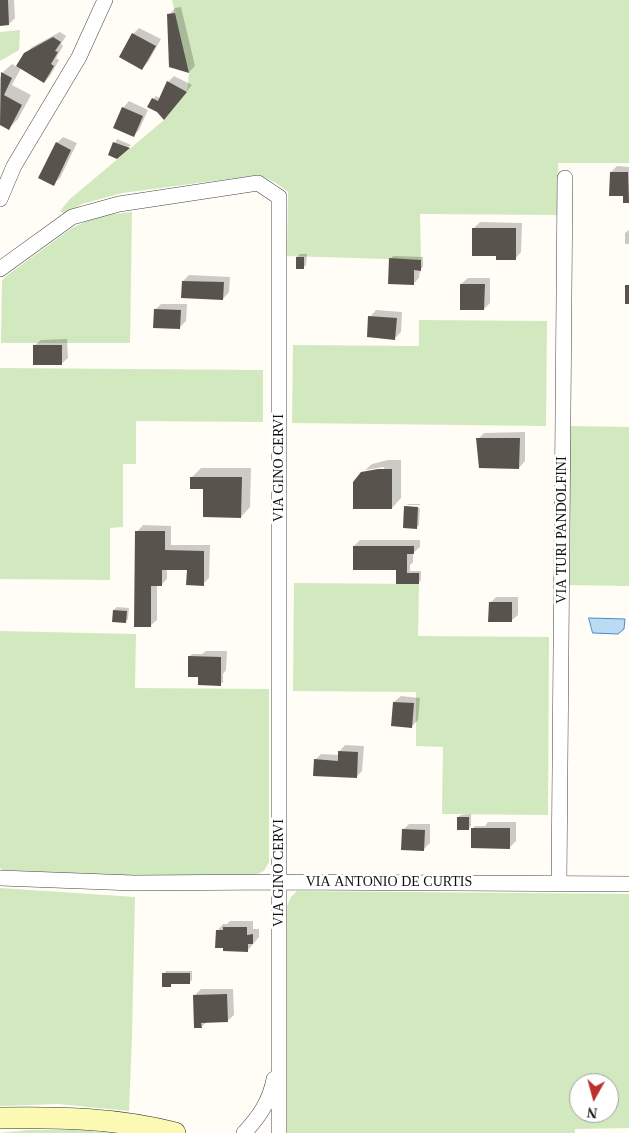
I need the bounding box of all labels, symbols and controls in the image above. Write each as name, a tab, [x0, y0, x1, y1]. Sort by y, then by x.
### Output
street label: VIA GINO CERVI	[271, 414, 287, 522]
street label: VIA TURI PANDOLFINI	[554, 456, 570, 604]
street label: VIA GINO CERVI	[271, 819, 287, 927]
street label: VIA ANTONIO DE CURTIS	[306, 874, 472, 890]
north arrow	[569, 1073, 619, 1123]
text: N	[586, 1104, 598, 1120]

